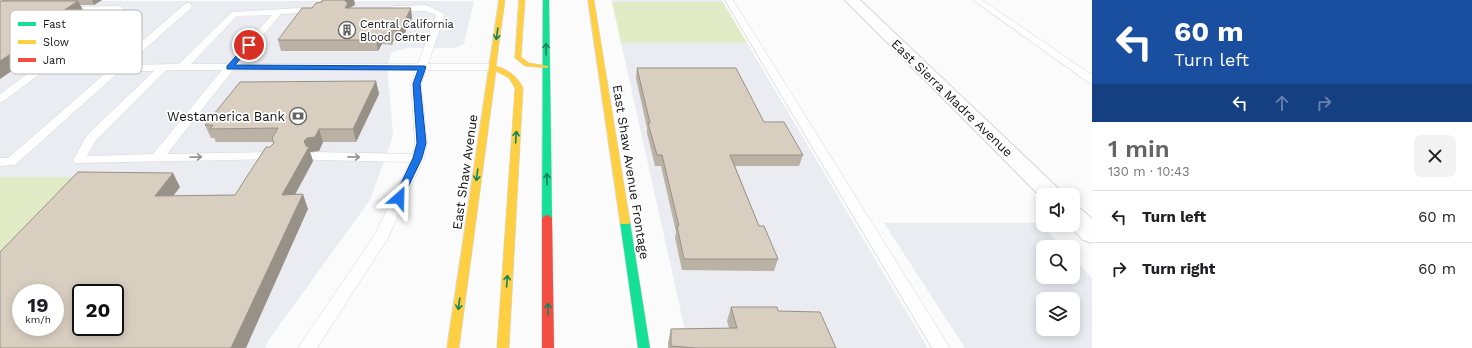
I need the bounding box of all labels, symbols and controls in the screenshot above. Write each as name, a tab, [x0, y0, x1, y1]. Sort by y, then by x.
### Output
legend	[10, 10, 142, 74]
text: 60 m	[1174, 15, 1244, 48]
icon: left	[1108, 16, 1160, 68]
text: Fast	[43, 18, 66, 31]
place label: Central California Blood Center	[360, 18, 454, 44]
building icon: Central California Blood Center	[337, 20, 357, 40]
one-way arrow	[493, 27, 501, 40]
pin	[232, 28, 266, 62]
icon: arrive	[238, 34, 260, 56]
text: Slow	[43, 36, 69, 49]
street label: East Sierra Madre Avenue	[888, 36, 1016, 160]
one-way arrow	[542, 43, 550, 56]
text: Turn left	[1174, 49, 1249, 70]
text: Jam	[43, 54, 66, 67]
street label: East Shaw Avenue Frontage	[610, 84, 652, 260]
icon: left	[1229, 92, 1251, 114]
icon: ahead	[1271, 92, 1293, 114]
icon: right	[1313, 92, 1335, 114]
bank icon: Westamerica Bank	[288, 106, 308, 126]
place label: Westamerica Bank	[167, 109, 286, 124]
street label: East Shaw Avenue	[449, 113, 481, 231]
one-way arrow	[512, 131, 519, 144]
text: 1 min	[1108, 135, 1170, 163]
button: close	[1414, 135, 1456, 177]
one-way arrow	[189, 153, 202, 161]
one-way arrow	[347, 153, 360, 161]
text: 130 m · 10:43	[1108, 164, 1190, 179]
one-way arrow	[473, 168, 481, 181]
one-way arrow	[543, 173, 551, 186]
position arrow	[378, 177, 420, 219]
map controls	[1036, 188, 1080, 336]
button: sound	[1036, 188, 1080, 232]
icon: left	[1108, 206, 1130, 228]
text: Turn left	[1142, 208, 1206, 226]
text: 60 m	[1418, 208, 1456, 226]
button: search	[1036, 240, 1080, 284]
icon: right	[1108, 258, 1130, 280]
text: Turn right	[1142, 260, 1215, 278]
text: 60 m	[1418, 260, 1456, 278]
one-way arrow	[503, 275, 510, 288]
speed limit sign: 20	[72, 284, 124, 336]
button: layers	[1036, 292, 1080, 336]
text: 19	[28, 293, 48, 317]
one-way arrow	[455, 297, 463, 310]
one-way arrow	[544, 303, 552, 316]
text: km/h	[25, 314, 51, 325]

